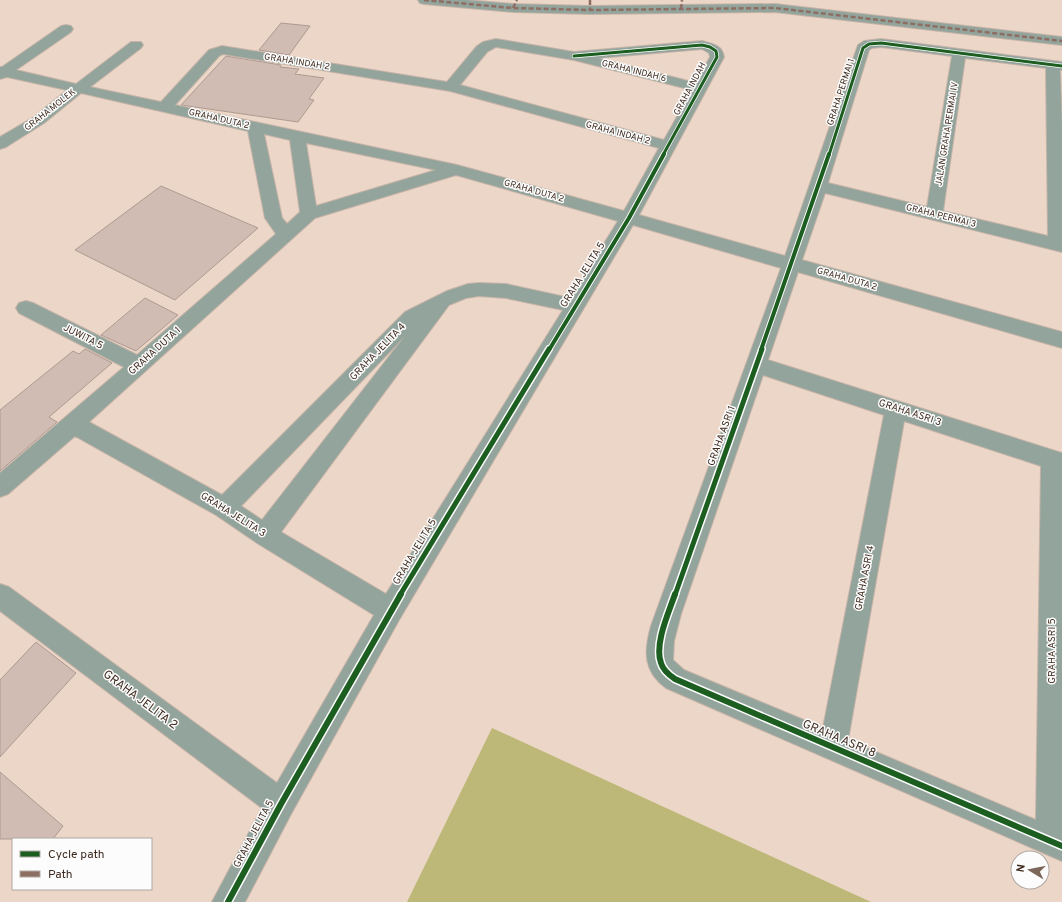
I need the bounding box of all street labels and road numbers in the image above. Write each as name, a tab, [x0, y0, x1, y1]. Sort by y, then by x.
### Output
street label: GRAHA INDAH 2	[263, 51, 331, 73]
street label: GRAHA PERMAI 1	[825, 57, 857, 127]
street label: GRAHA INDAH 6	[601, 58, 667, 84]
street label: GRAHA INDAH	[671, 61, 709, 117]
street label: JALAN GRAHA PERMAI IV	[933, 81, 961, 187]
street label: GRAHA MOLEK	[22, 87, 78, 133]
street label: GRAHA DUTA 2	[188, 107, 250, 131]
street label: GRAHA INDAH 2	[585, 119, 651, 147]
street label: GRAHA DUTA 2	[503, 177, 565, 205]
street label: GRAHA PERMAI 3	[905, 202, 977, 230]
street label: GRAHA JELITA 5	[558, 240, 608, 310]
street label: GRAHA DUTA 2	[816, 265, 878, 293]
street label: JUWITA 5	[61, 321, 105, 353]
street label: GRAHA JELITA 4	[347, 321, 409, 383]
street label: GRAHA DUTA 1	[126, 324, 184, 378]
street label: GRAHA ASRI 3	[877, 397, 943, 429]
street label: GRAHA ASRI 1	[705, 404, 739, 468]
street label: GRAHA JELITA 3	[198, 490, 268, 540]
street label: GRAHA JELITA 5	[390, 517, 440, 587]
street label: GRAHA ASRI 4	[852, 545, 878, 611]
street label: GRAHA ASRI 5	[1046, 618, 1059, 684]
street label: GRAHA JELITA 2	[99, 667, 181, 733]
street label: GRAHA ASRI 8	[800, 716, 878, 762]
street label: GRAHA JELITA 5	[231, 798, 277, 870]

